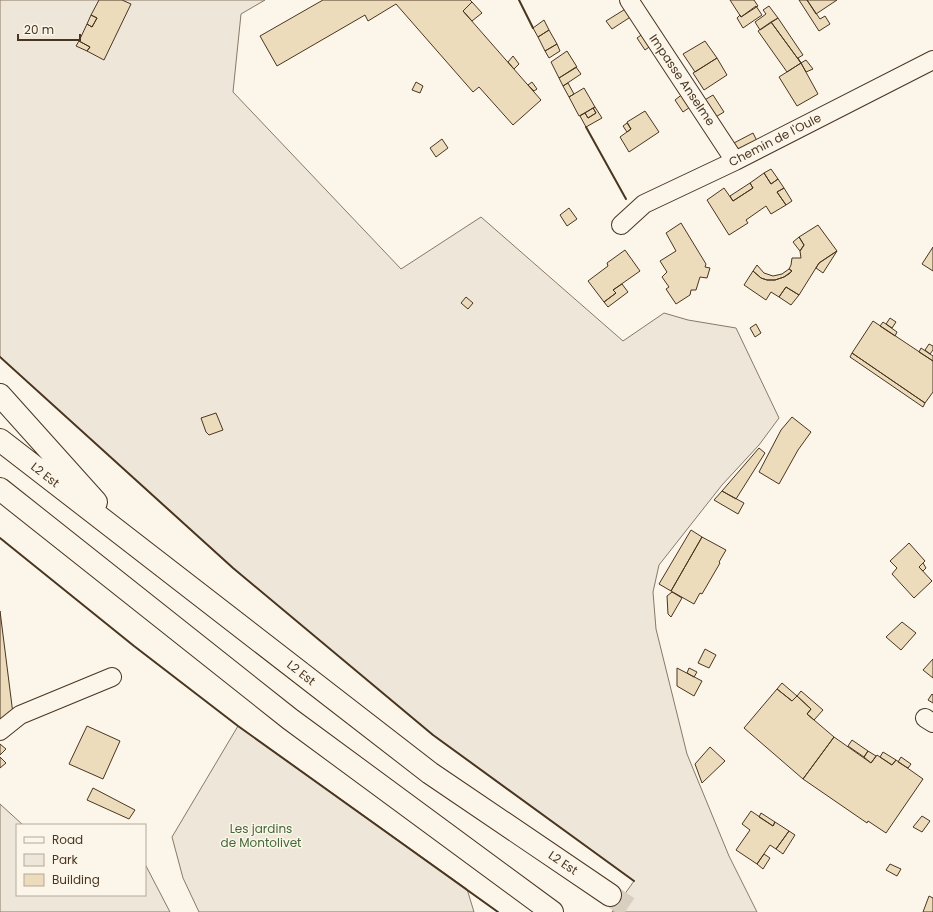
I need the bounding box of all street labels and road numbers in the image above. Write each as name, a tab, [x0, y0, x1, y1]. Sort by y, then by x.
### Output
street label: Impasse Anselme	[645, 31, 719, 129]
street label: Chemin de l'Oule	[726, 109, 824, 170]
street label: L2 Est	[27, 458, 63, 491]
street label: L2 Est	[283, 656, 319, 689]
street label: L2 Est	[545, 847, 581, 879]

